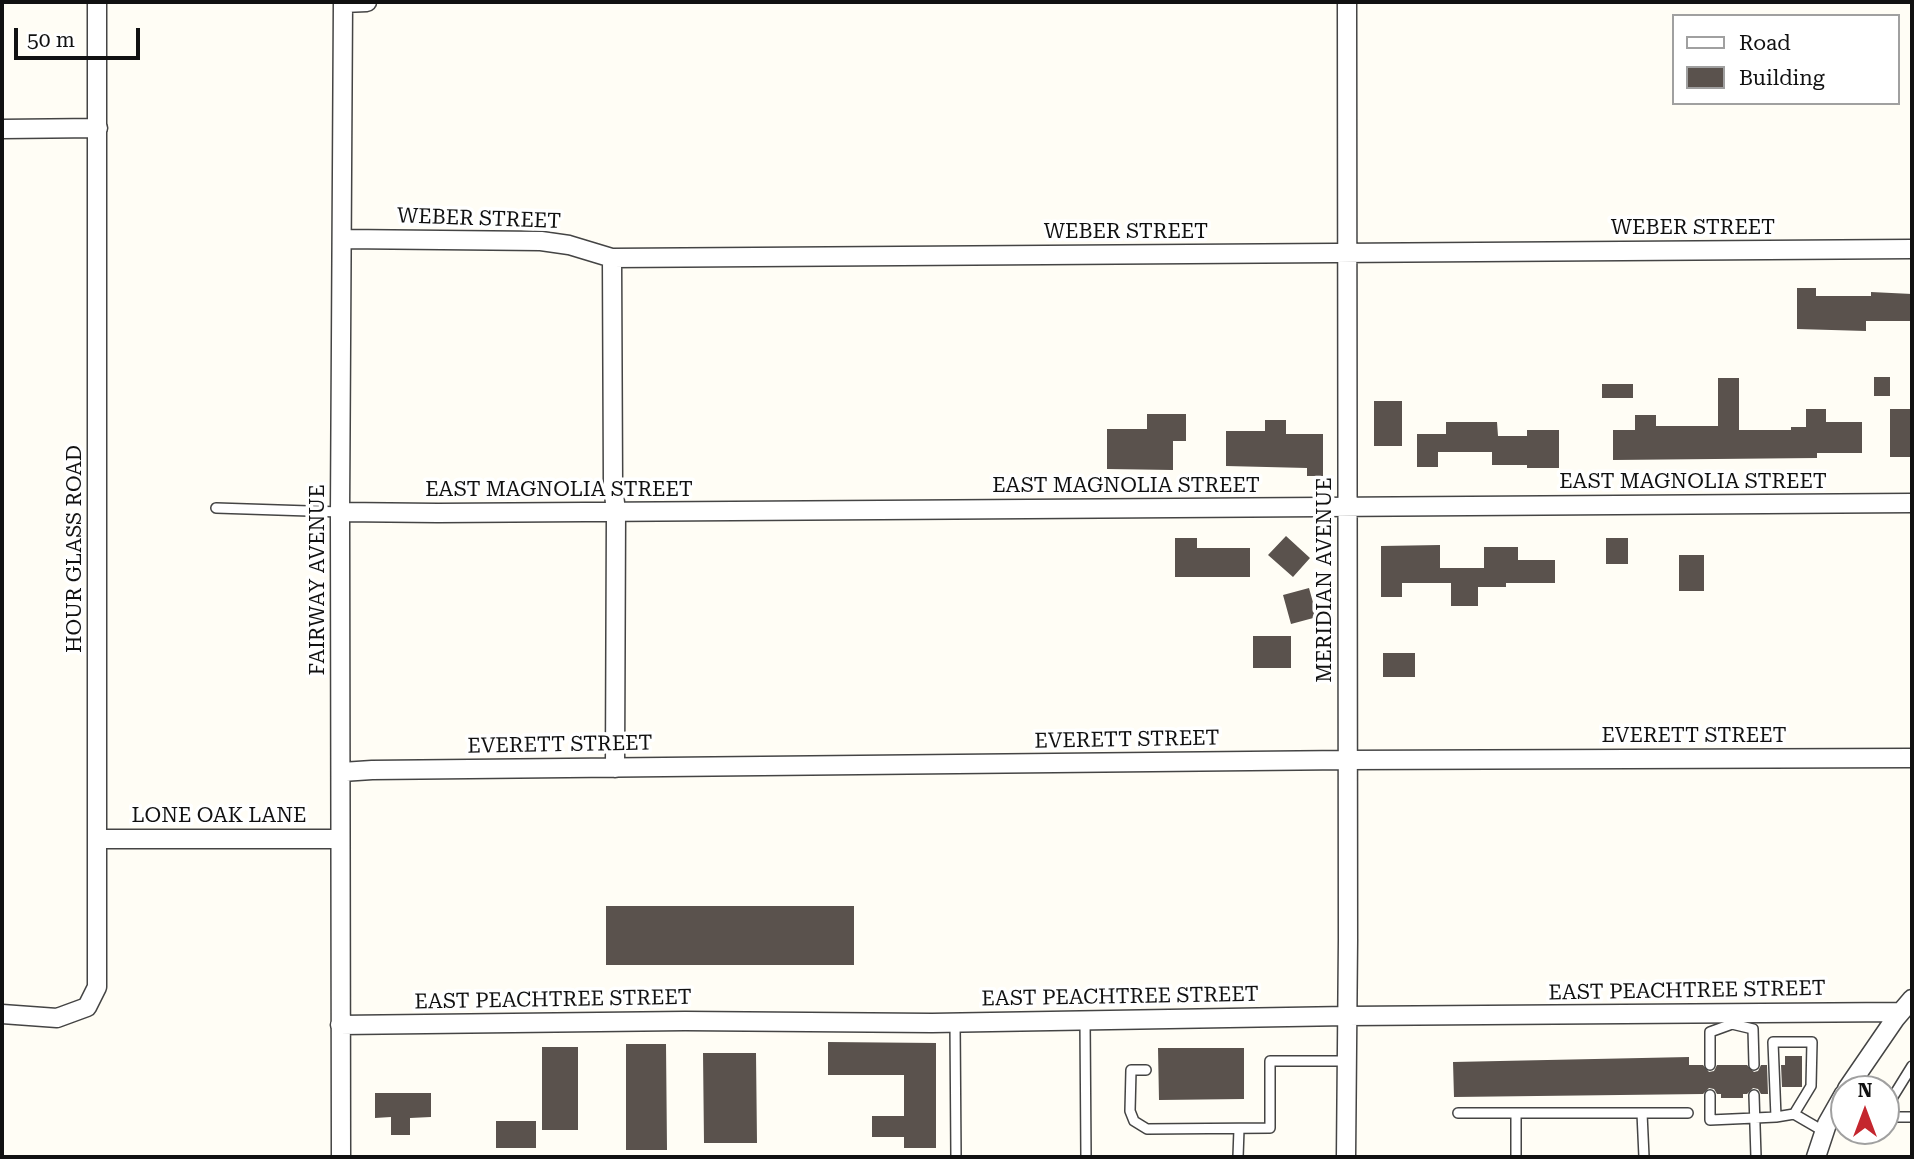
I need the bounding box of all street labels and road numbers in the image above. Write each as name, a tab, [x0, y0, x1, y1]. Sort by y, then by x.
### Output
street label: WEBER STREET	[396, 204, 562, 234]
street label: WEBER STREET	[1611, 215, 1775, 241]
street label: WEBER STREET	[1044, 219, 1208, 245]
street label: HOUR GLASS ROAD	[62, 445, 88, 653]
street label: EAST MAGNOLIA STREET	[1559, 469, 1827, 495]
street label: EAST MAGNOLIA STREET	[992, 473, 1260, 499]
street label: EAST MAGNOLIA STREET	[425, 477, 693, 503]
street label: MERIDIAN AVENUE	[1312, 477, 1338, 683]
street label: FAIRWAY AVENUE	[305, 484, 331, 676]
street label: EVERETT STREET	[1601, 723, 1787, 749]
street label: EVERETT STREET	[1034, 726, 1220, 754]
street label: EVERETT STREET	[467, 731, 653, 759]
street label: LONE OAK LANE	[132, 803, 306, 829]
street label: EAST PEACHTREE STREET	[1548, 976, 1826, 1006]
street label: EAST PEACHTREE STREET	[981, 982, 1259, 1012]
street label: EAST PEACHTREE STREET	[414, 985, 692, 1015]

